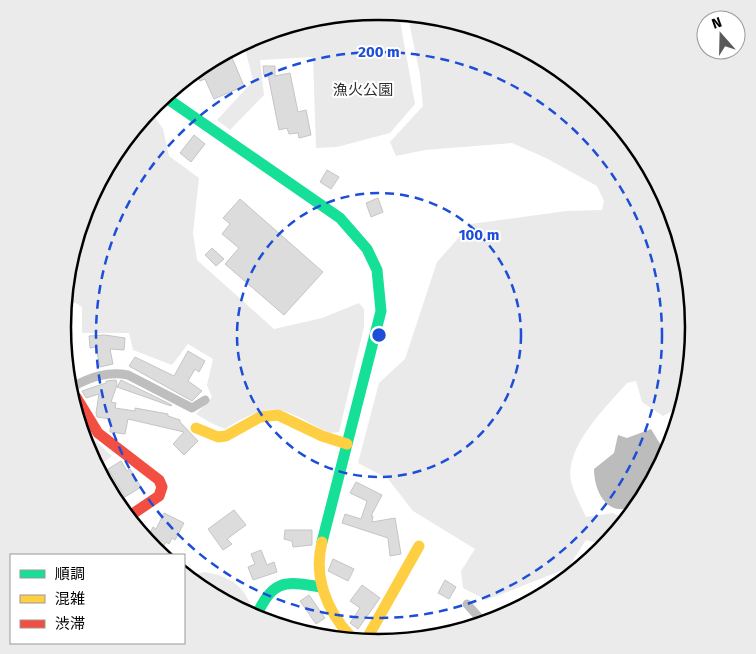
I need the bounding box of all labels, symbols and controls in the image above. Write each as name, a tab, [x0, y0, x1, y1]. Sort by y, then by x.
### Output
north arrow	[696, 10, 746, 60]
text: N	[709, 14, 724, 33]
text: 200 m	[358, 43, 400, 61]
park label: 漁火公園	[333, 81, 393, 99]
text: 100 m	[459, 226, 499, 244]
centre of rings	[370, 326, 388, 344]
legend	[10, 554, 185, 644]
text: 順調	[55, 565, 85, 583]
text: 混雑	[55, 590, 85, 608]
text: 渋滞	[55, 615, 85, 633]

